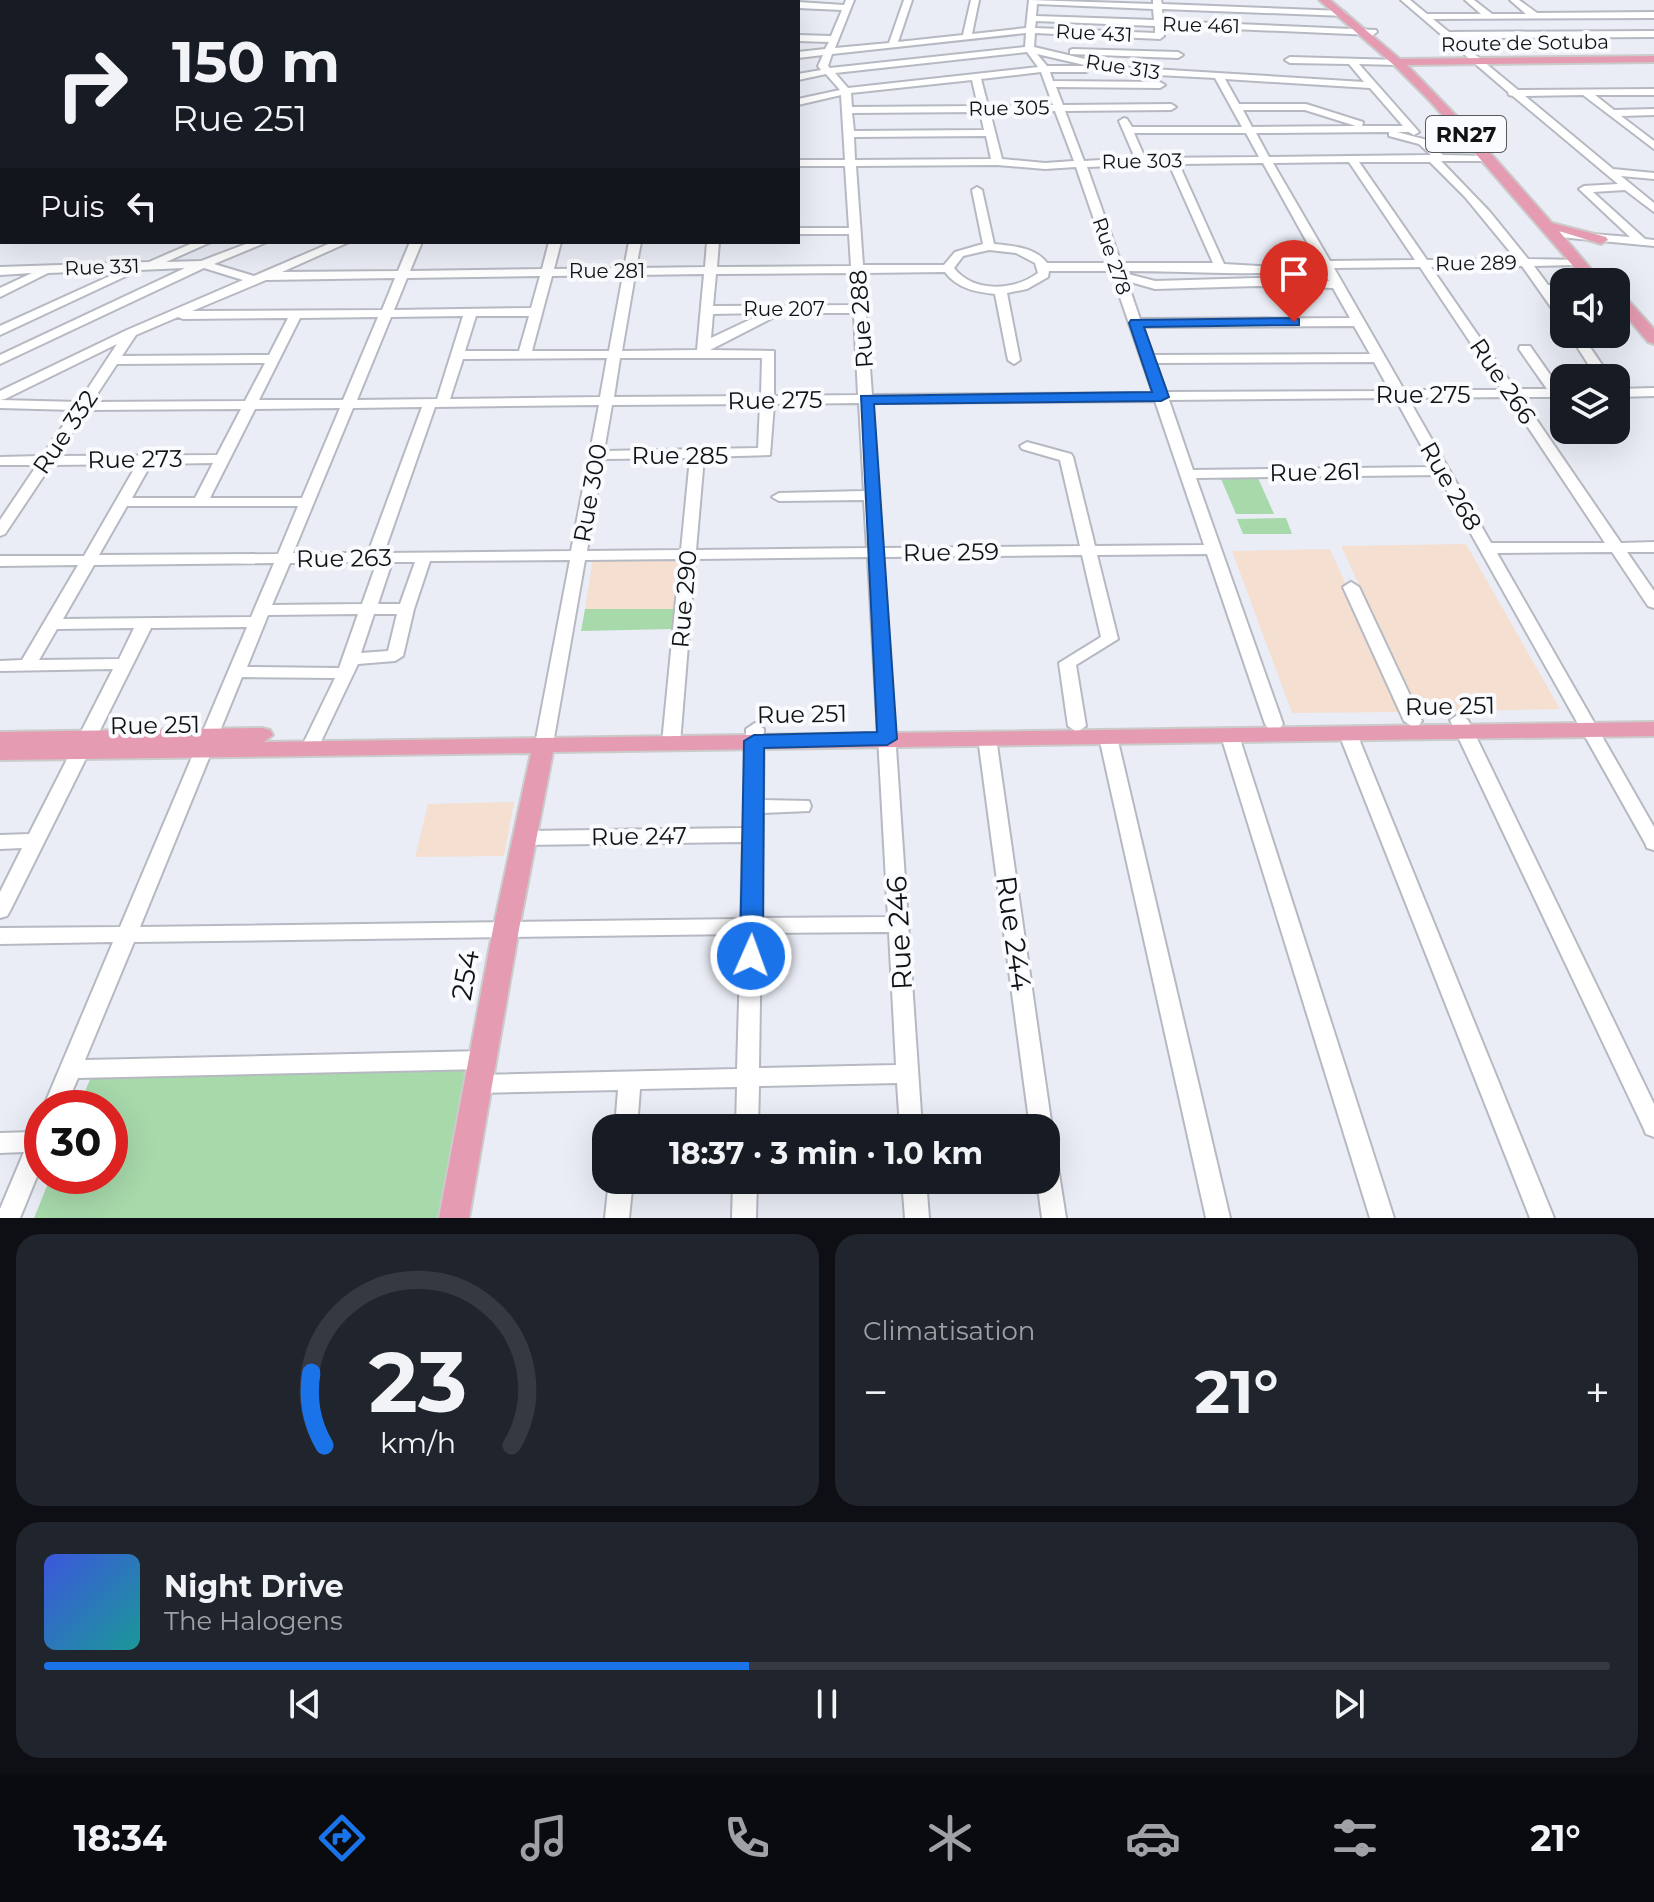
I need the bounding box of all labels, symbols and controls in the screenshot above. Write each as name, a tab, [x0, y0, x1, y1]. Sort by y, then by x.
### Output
street label: Rue 461	[1162, 12, 1240, 38]
street label: Rue 431	[1055, 19, 1133, 47]
text: 150 m	[172, 28, 340, 96]
street label: Route de Sotuba	[1441, 30, 1609, 56]
icon: right	[40, 32, 144, 136]
street label: Rue 313	[1084, 49, 1162, 85]
street label: Rue 305	[968, 95, 1050, 121]
text: Rue 251	[172, 96, 307, 140]
road number: RN27	[1426, 116, 1506, 152]
street label: Rue 303	[1101, 148, 1183, 174]
icon: left	[120, 184, 164, 228]
text: Puis	[40, 188, 104, 225]
street label: Rue 278	[1088, 214, 1136, 298]
pin	[1260, 240, 1328, 322]
street label: Rue 289	[1435, 250, 1517, 276]
icon: arrive	[1272, 252, 1316, 296]
street label: Rue 331	[64, 254, 140, 280]
street label: Rue 281	[569, 259, 645, 283]
map controls	[1550, 268, 1630, 444]
button: sound	[1550, 268, 1630, 348]
street label: Rue 288	[843, 269, 879, 369]
street label: Rue 207	[743, 297, 825, 321]
street label: Rue 266	[1464, 333, 1542, 429]
button: layers	[1550, 364, 1630, 444]
street label: Rue 275	[1375, 380, 1471, 409]
street label: Rue 332	[26, 385, 104, 479]
street label: Rue 275	[727, 385, 823, 415]
street label: Rue 268	[1414, 436, 1488, 536]
street label: Rue 300	[567, 441, 613, 545]
street label: Rue 285	[632, 441, 728, 470]
street label: Rue 273	[87, 444, 183, 474]
street label: Rue 261	[1269, 457, 1361, 487]
street label: Rue 259	[903, 537, 999, 567]
street label: Rue 263	[296, 543, 392, 573]
street label: Rue 290	[665, 549, 703, 649]
street label: Rue 251	[1405, 691, 1495, 721]
street label: Rue 251	[757, 699, 847, 729]
street label: Rue 251	[110, 710, 200, 740]
street label: Rue 247	[591, 821, 687, 851]
street label: Rue 244	[989, 873, 1039, 993]
street label: Rue 246	[879, 875, 919, 991]
position arrow	[709, 914, 793, 998]
street label: 254	[444, 947, 486, 1003]
speed limit sign: 30	[24, 1090, 128, 1194]
text: 18:37 · 3 min · 1.0 km	[669, 1135, 983, 1172]
text: Climatisation	[863, 1315, 1035, 1347]
text: 23	[368, 1331, 467, 1433]
text: 21°	[1195, 1355, 1279, 1428]
text: −	[863, 1365, 888, 1419]
text: +	[1585, 1365, 1610, 1419]
text: km/h	[379, 1425, 456, 1460]
text: Night Drive	[164, 1568, 344, 1605]
text: The Halogens	[164, 1605, 343, 1637]
icon: previous	[283, 1682, 327, 1726]
icon: pause	[805, 1682, 849, 1726]
icon: next	[1327, 1682, 1371, 1726]
icon: directions	[314, 1810, 370, 1866]
icon: music	[516, 1810, 572, 1866]
icon: phone	[719, 1810, 775, 1866]
icon: climate	[922, 1810, 978, 1866]
icon: car	[1125, 1810, 1181, 1866]
icon: filters	[1327, 1810, 1383, 1866]
text: 18:34	[73, 1816, 167, 1860]
text: 21°	[1530, 1816, 1581, 1860]

